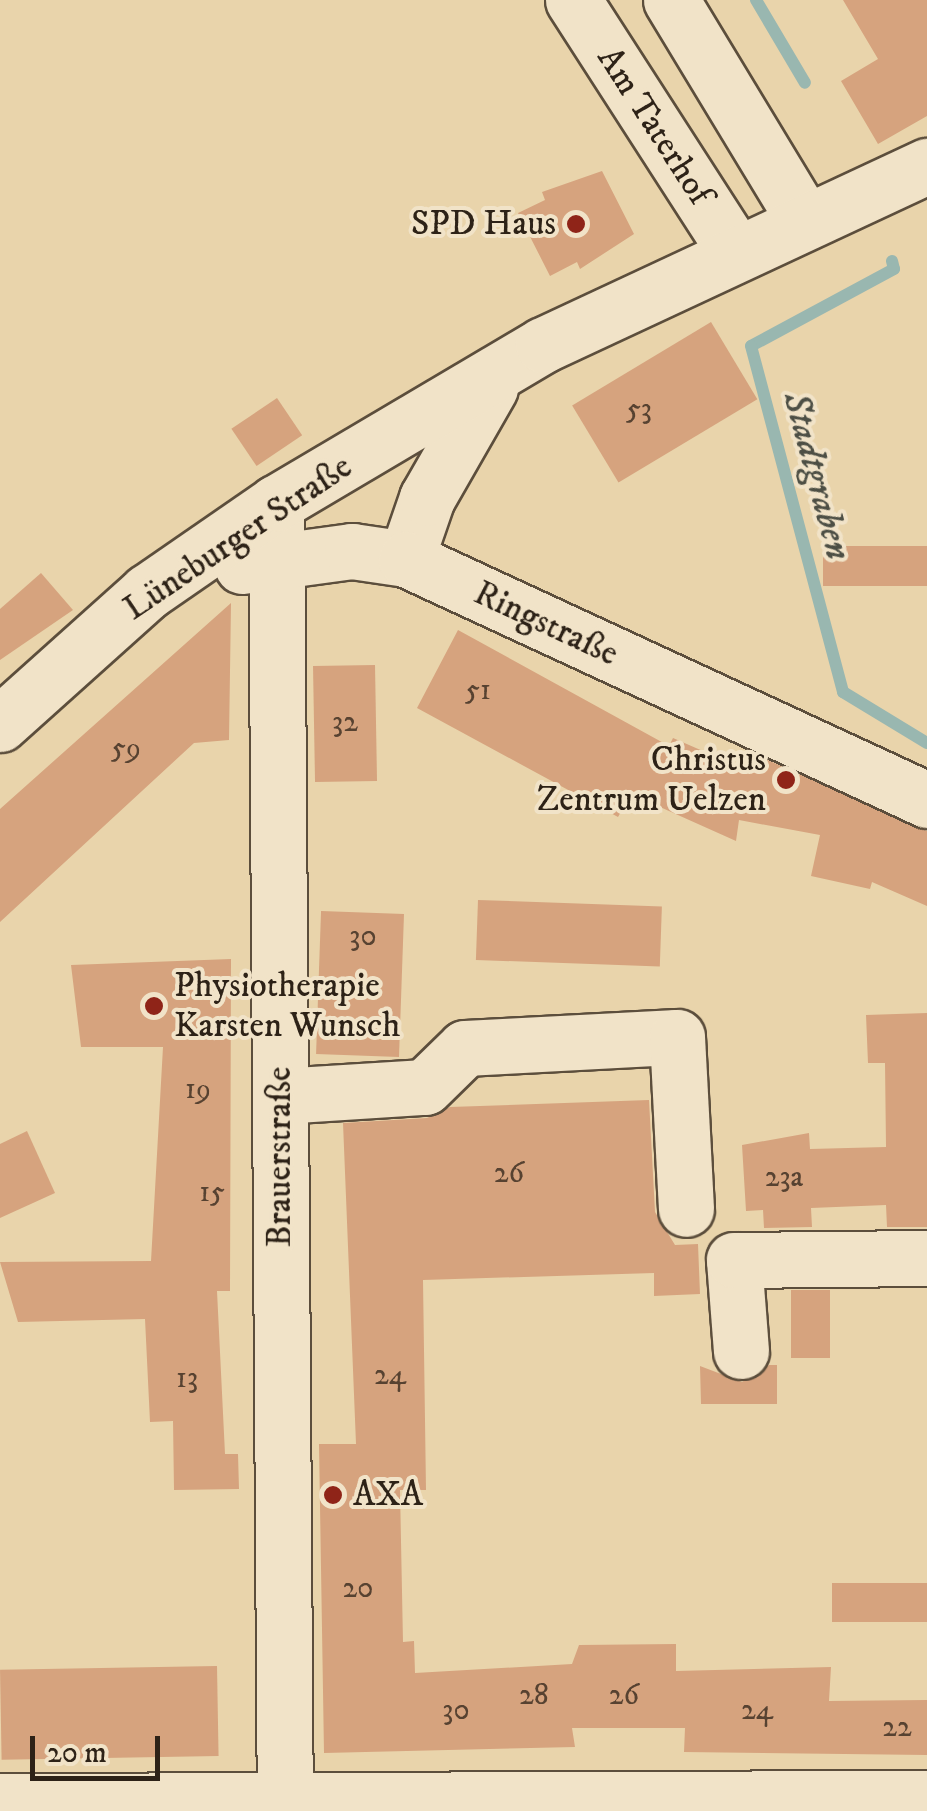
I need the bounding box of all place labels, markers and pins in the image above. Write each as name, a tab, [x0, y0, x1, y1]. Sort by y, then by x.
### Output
place label: SPD Haus	[411, 203, 556, 245]
marker: SPD Haus	[565, 213, 587, 235]
place label: Christus Zentrum Uelzen	[537, 739, 766, 821]
marker: Christus Zentrum Uelzen	[775, 769, 797, 791]
place label: Physiotherapie Karsten Wunsch	[174, 965, 400, 1047]
marker: Physiotherapie Karsten Wunsch	[143, 995, 165, 1017]
place label: AXA	[353, 1474, 423, 1516]
marker: AXA	[322, 1484, 344, 1506]

